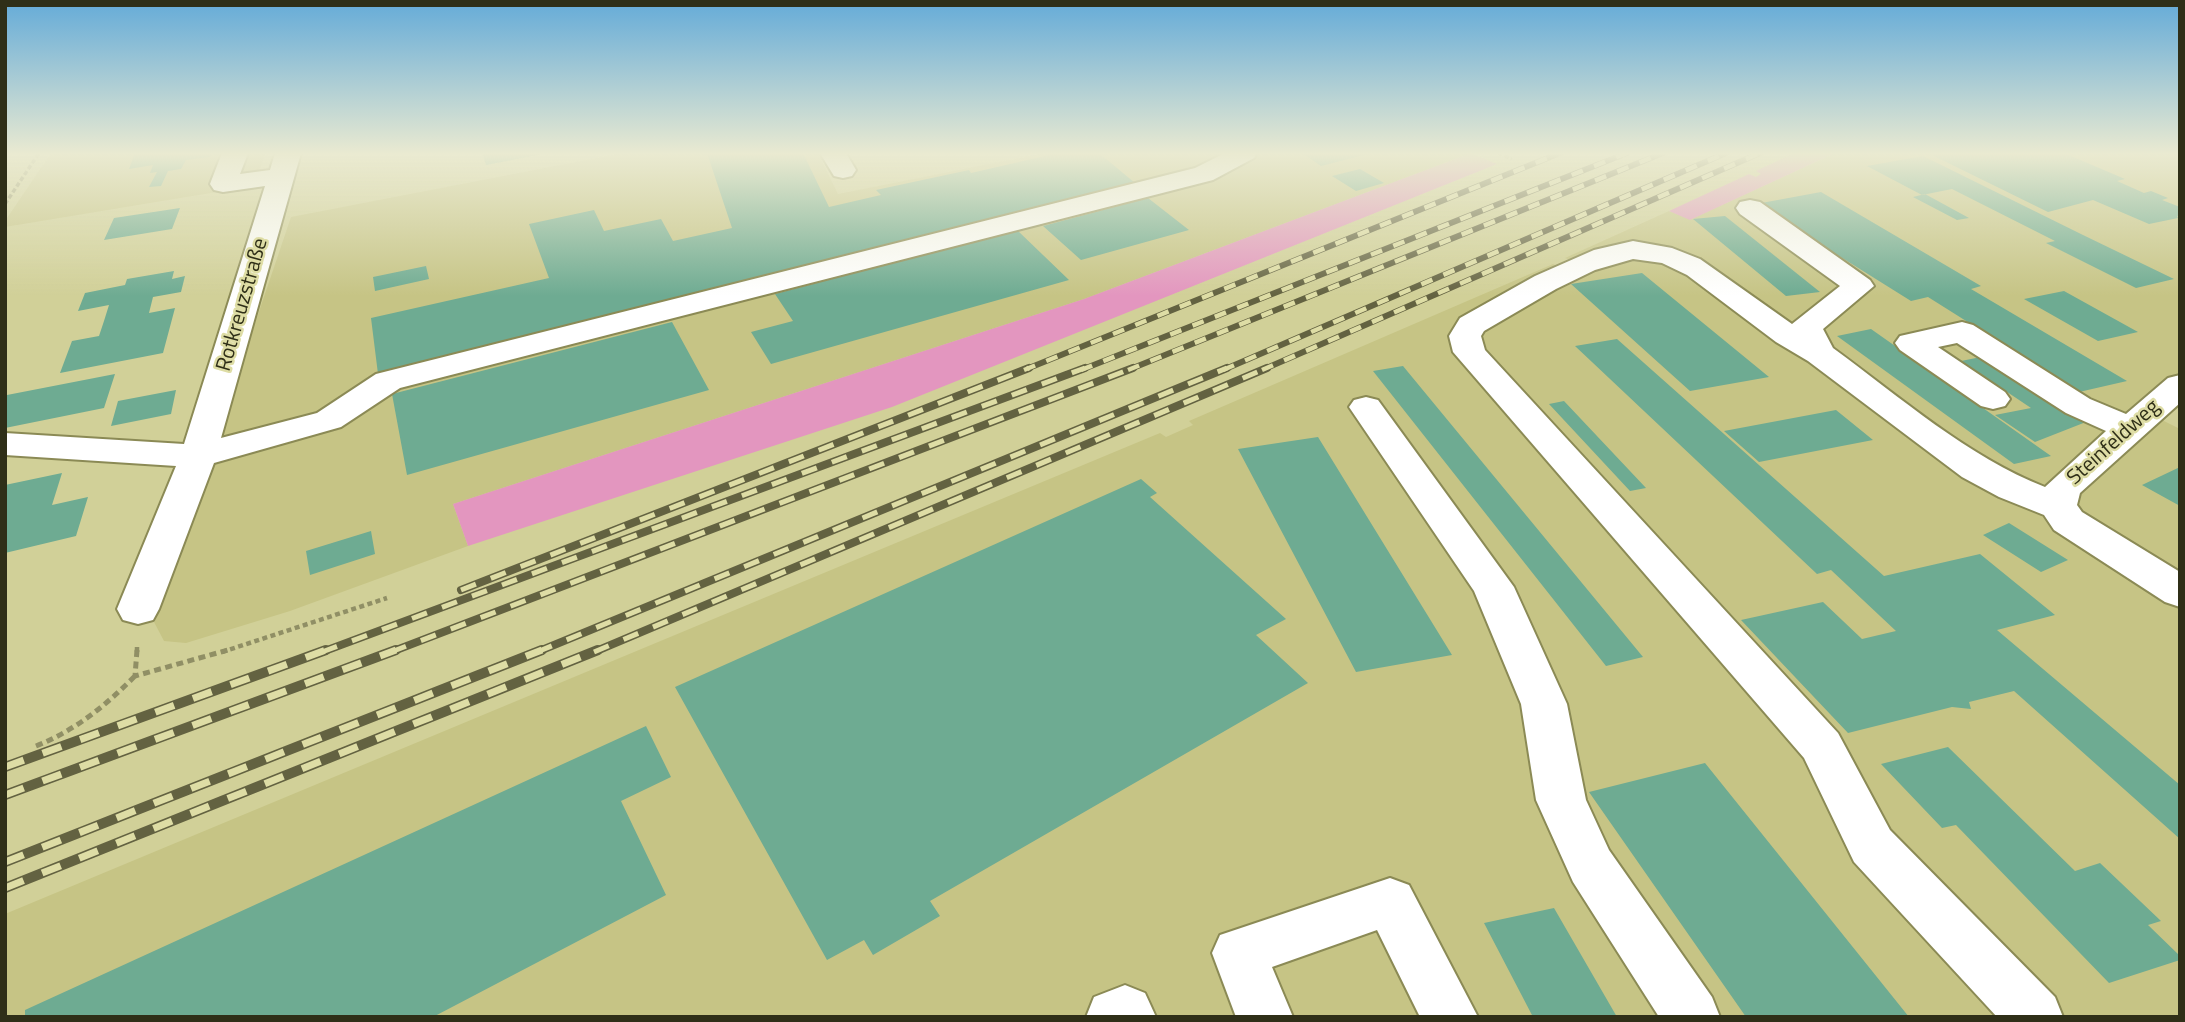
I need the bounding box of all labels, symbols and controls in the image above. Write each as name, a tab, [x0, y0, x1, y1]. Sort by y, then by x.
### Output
street label: Rotkreuzstraße	[212, 236, 274, 374]
street label: Steinfeldweg	[2063, 395, 2165, 491]

